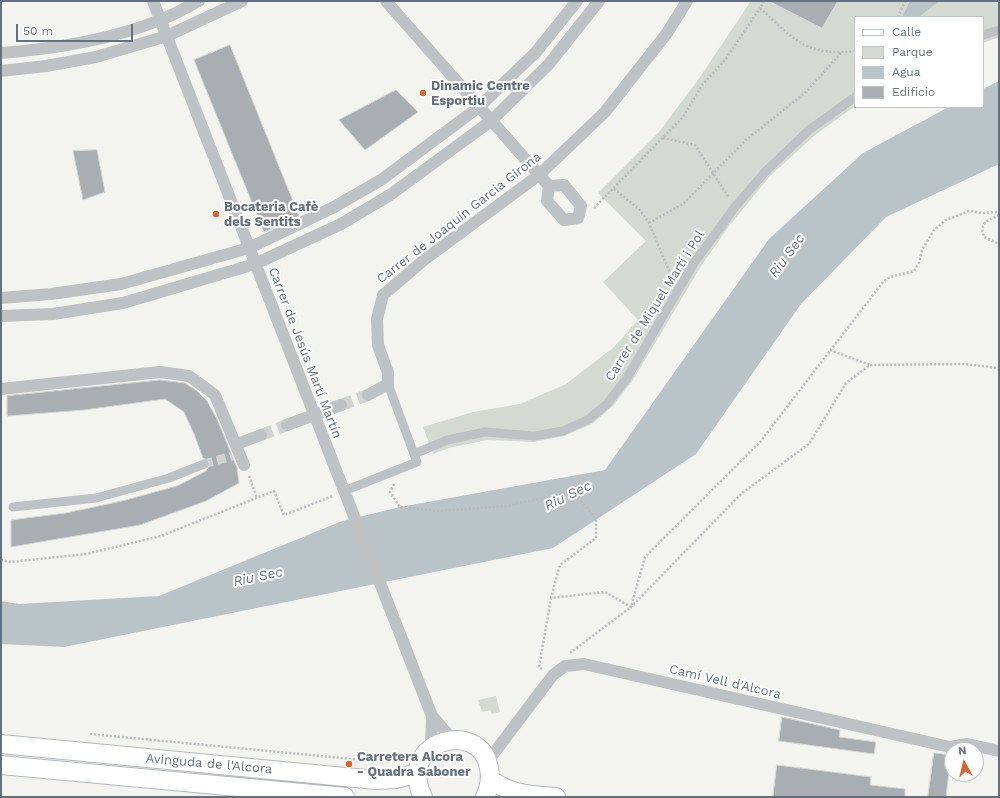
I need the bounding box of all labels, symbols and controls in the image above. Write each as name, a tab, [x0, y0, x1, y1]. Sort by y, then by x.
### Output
scale bar	[18, 16, 135, 42]
legend	[854, 16, 984, 108]
text: 50 m	[23, 24, 53, 38]
text: Calle	[892, 25, 921, 39]
text: Parque	[892, 45, 933, 59]
text: Agua	[892, 65, 921, 79]
place label: Dinamic Centre Esportiu	[431, 78, 530, 109]
text: Edificio	[892, 85, 935, 99]
marker: Dinamic Centre Esportiu	[418, 88, 428, 98]
street label: Carrer de Joaquín Garcia Girona	[374, 149, 544, 287]
place label: Bocateria Cafè dels Sentits	[224, 199, 318, 230]
marker: Bocateria Cafè dels Sentits	[211, 209, 221, 219]
street label: Carrer de Miquel Martí i Pol	[602, 228, 708, 384]
water label: Riu Sec	[766, 231, 808, 281]
street label: Carrer de Jesús Martí Martín	[265, 265, 345, 441]
water label: Riu Sec	[542, 478, 594, 514]
water label: Riu Sec	[232, 564, 284, 590]
street label: Camí Vell d'Alcora	[668, 662, 782, 702]
north arrow	[944, 742, 984, 782]
text: N	[957, 744, 967, 758]
place label: Carretera Alcora - Quadra Saboner	[357, 749, 471, 780]
street label: Avinguda de l'Alcora	[145, 751, 273, 777]
marker: Carretera Alcora - Quadra Saboner	[344, 759, 354, 769]

